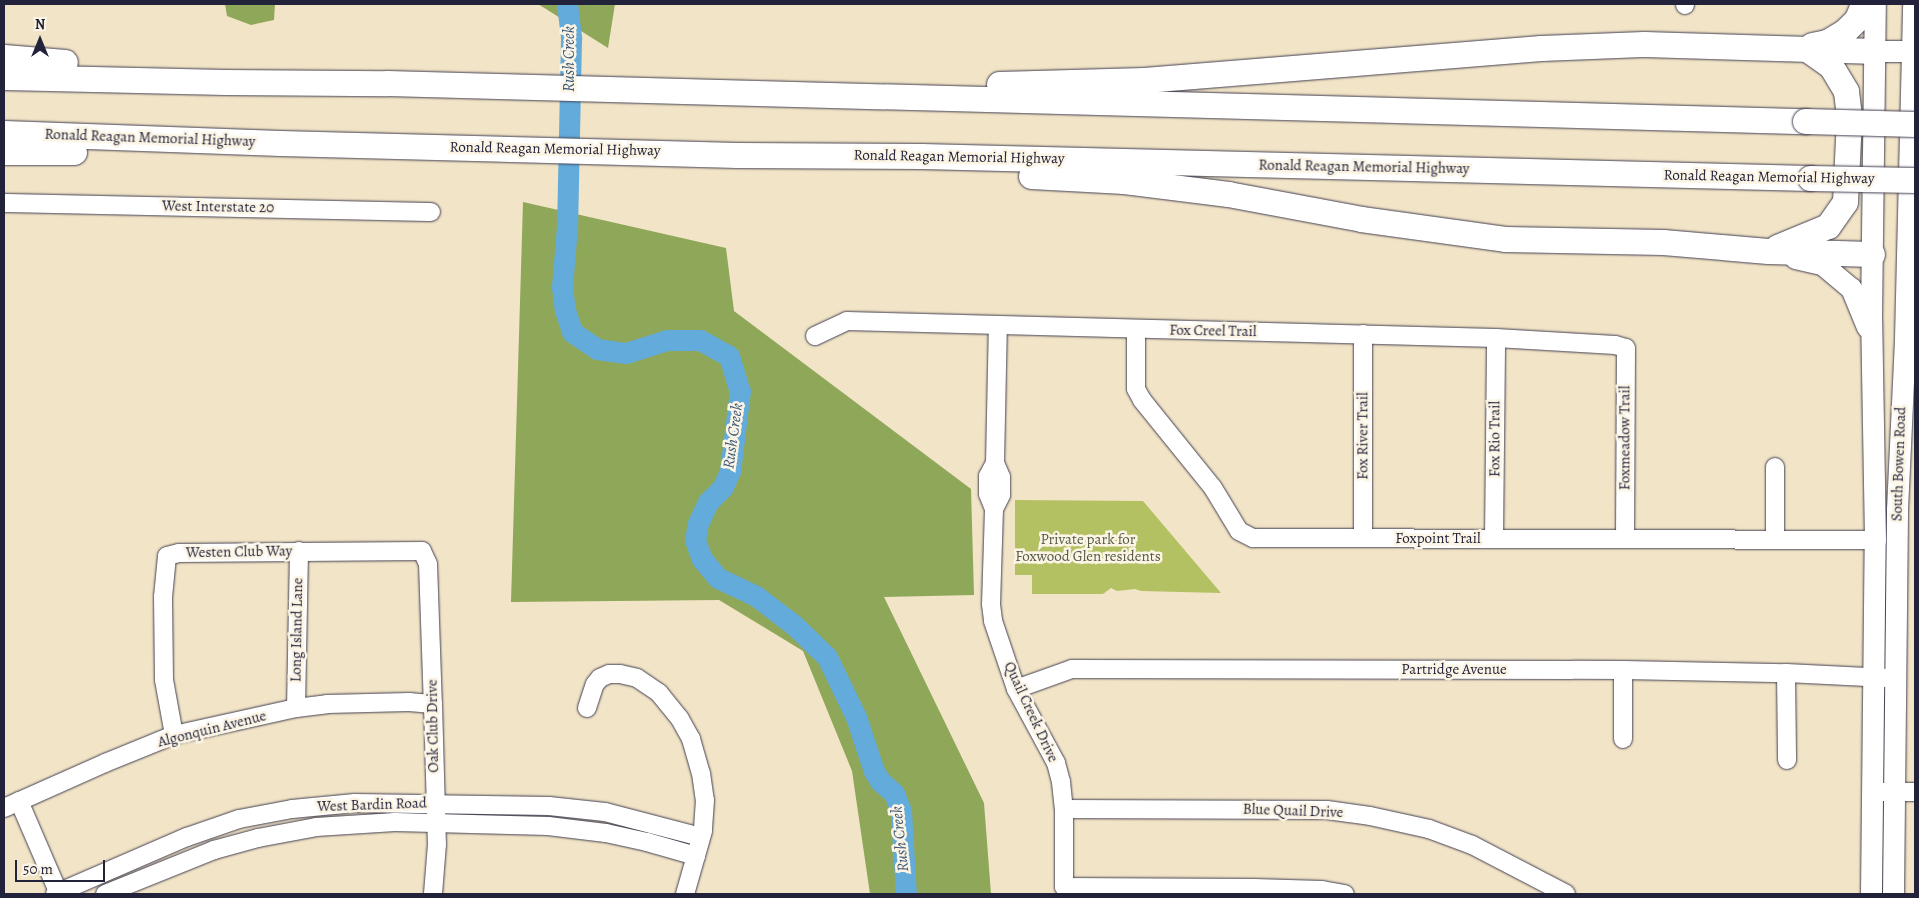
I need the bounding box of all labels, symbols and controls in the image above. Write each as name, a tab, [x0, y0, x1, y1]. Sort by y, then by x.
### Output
north arrow	[15, 15, 65, 65]
text: N	[35, 15, 45, 34]
water label: Rush Creek	[559, 26, 579, 92]
street label: Ronald Reagan Memorial Highway	[44, 125, 256, 151]
street label: Ronald Reagan Memorial Highway	[449, 138, 661, 160]
street label: Ronald Reagan Memorial Highway	[853, 146, 1065, 168]
street label: Ronald Reagan Memorial Highway	[1258, 156, 1470, 178]
street label: Ronald Reagan Memorial Highway	[1663, 166, 1875, 188]
street label: West Interstate 20	[162, 197, 274, 217]
street label: Fox Creel Trail	[1169, 321, 1257, 341]
street label: Foxmeadow Trail	[1616, 386, 1634, 490]
street label: Fox River Trail	[1354, 392, 1372, 480]
street label: Fox Rio Trail	[1486, 401, 1504, 477]
water label: Rush Creek	[719, 402, 747, 470]
street label: South Bowen Road	[1888, 406, 1910, 522]
park label: Private park for Foxwood Glen residents	[1015, 530, 1161, 565]
street label: Foxpoint Trail	[1395, 530, 1481, 548]
street label: Westen Club Way	[186, 542, 292, 562]
street label: Long Island Lane	[287, 578, 307, 682]
street label: Quail Creek Drive	[1000, 659, 1062, 765]
street label: Partridge Avenue	[1401, 661, 1507, 679]
street label: Oak Club Drive	[423, 679, 443, 773]
street label: Algonquin Avenue	[156, 707, 268, 751]
street label: West Bardin Road	[317, 794, 427, 816]
street label: Blue Quail Drive	[1242, 800, 1344, 822]
water label: Rush Creek	[887, 805, 913, 873]
scale bar	[18, 850, 108, 882]
text: 50 m	[23, 859, 53, 879]

